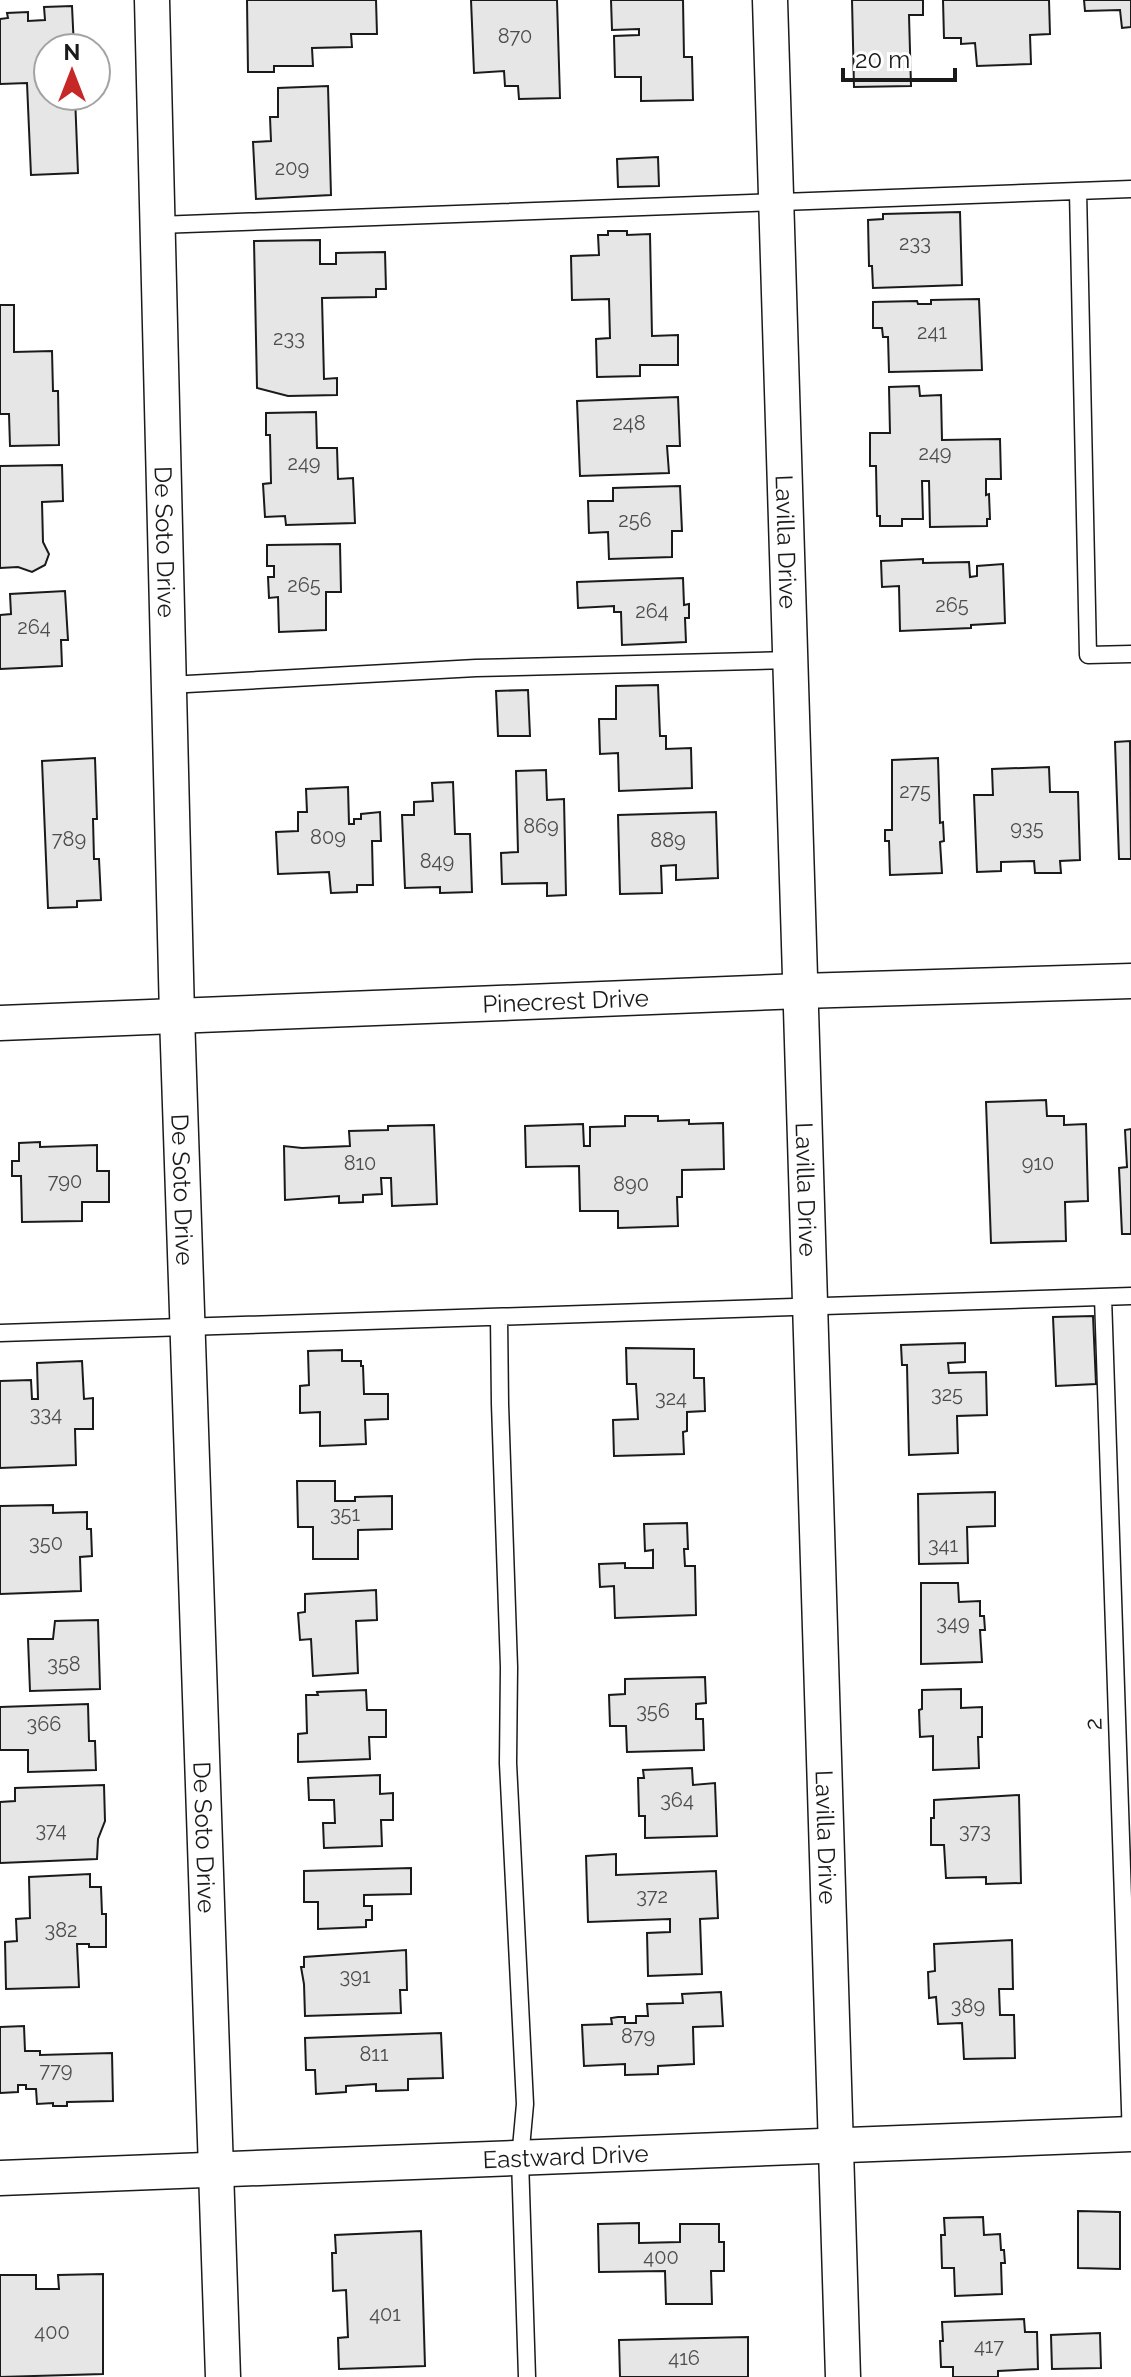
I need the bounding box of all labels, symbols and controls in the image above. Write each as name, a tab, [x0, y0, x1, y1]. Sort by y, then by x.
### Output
house number: 870	[498, 24, 532, 48]
north arrow	[32, 32, 112, 112]
scale bar	[843, 32, 955, 82]
text: N	[64, 39, 80, 65]
text: 20 m	[855, 45, 910, 74]
house number: 209	[275, 156, 309, 180]
house number: 233	[899, 231, 931, 255]
house number: 241	[917, 320, 947, 344]
house number: 233	[273, 326, 305, 350]
house number: 248	[612, 411, 646, 435]
house number: 249	[918, 441, 952, 465]
house number: 249	[287, 451, 321, 475]
street label: De Soto Drive	[149, 466, 182, 618]
street label: Lavilla Drive	[770, 474, 803, 609]
house number: 256	[618, 508, 652, 532]
house number: 265	[287, 573, 321, 597]
house number: 265	[935, 593, 969, 617]
house number: 264	[635, 599, 669, 623]
house number: 264	[17, 615, 51, 639]
house number: 275	[899, 779, 931, 803]
house number: 869	[523, 814, 559, 838]
house number: 935	[1010, 816, 1044, 840]
house number: 809	[310, 825, 346, 849]
house number: 789	[52, 827, 86, 851]
house number: 889	[650, 828, 686, 852]
house number: 849	[420, 849, 454, 873]
street label: Pinecrest Drive	[482, 983, 649, 1018]
street label: De Soto Drive	[166, 1113, 200, 1266]
street label: Lavilla Drive	[790, 1122, 823, 1257]
house number: 810	[344, 1151, 376, 1175]
house number: 910	[1022, 1151, 1054, 1175]
house number: 790	[48, 1169, 82, 1193]
house number: 890	[613, 1172, 649, 1196]
house number: 325	[931, 1382, 963, 1406]
house number: 324	[655, 1386, 687, 1410]
house number: 334	[30, 1402, 62, 1426]
house number: 351	[330, 1502, 361, 1526]
house number: 350	[29, 1531, 63, 1555]
house number: 341	[928, 1533, 959, 1557]
house number: 349	[936, 1611, 970, 1635]
house number: 358	[47, 1652, 81, 1676]
house number: 356	[636, 1699, 670, 1723]
house number: 366	[27, 1712, 61, 1736]
street label: 2	[1078, 1717, 1108, 1731]
street label: De Soto Drive	[188, 1761, 222, 1913]
street label: Lavilla Drive	[810, 1770, 843, 1905]
house number: 364	[660, 1788, 694, 1812]
house number: 374	[35, 1818, 67, 1842]
house number: 373	[959, 1819, 991, 1843]
house number: 372	[636, 1884, 668, 1908]
house number: 382	[45, 1918, 77, 1942]
house number: 391	[340, 1964, 371, 1988]
house number: 389	[951, 1994, 985, 2018]
house number: 879	[621, 2024, 655, 2048]
house number: 811	[360, 2042, 389, 2066]
house number: 779	[39, 2058, 73, 2082]
street label: Eastward Drive	[482, 2138, 649, 2174]
house number: 400	[643, 2245, 679, 2269]
house number: 401	[369, 2302, 401, 2326]
house number: 400	[34, 2320, 70, 2344]
house number: 417	[974, 2334, 1004, 2358]
house number: 416	[668, 2346, 700, 2370]

